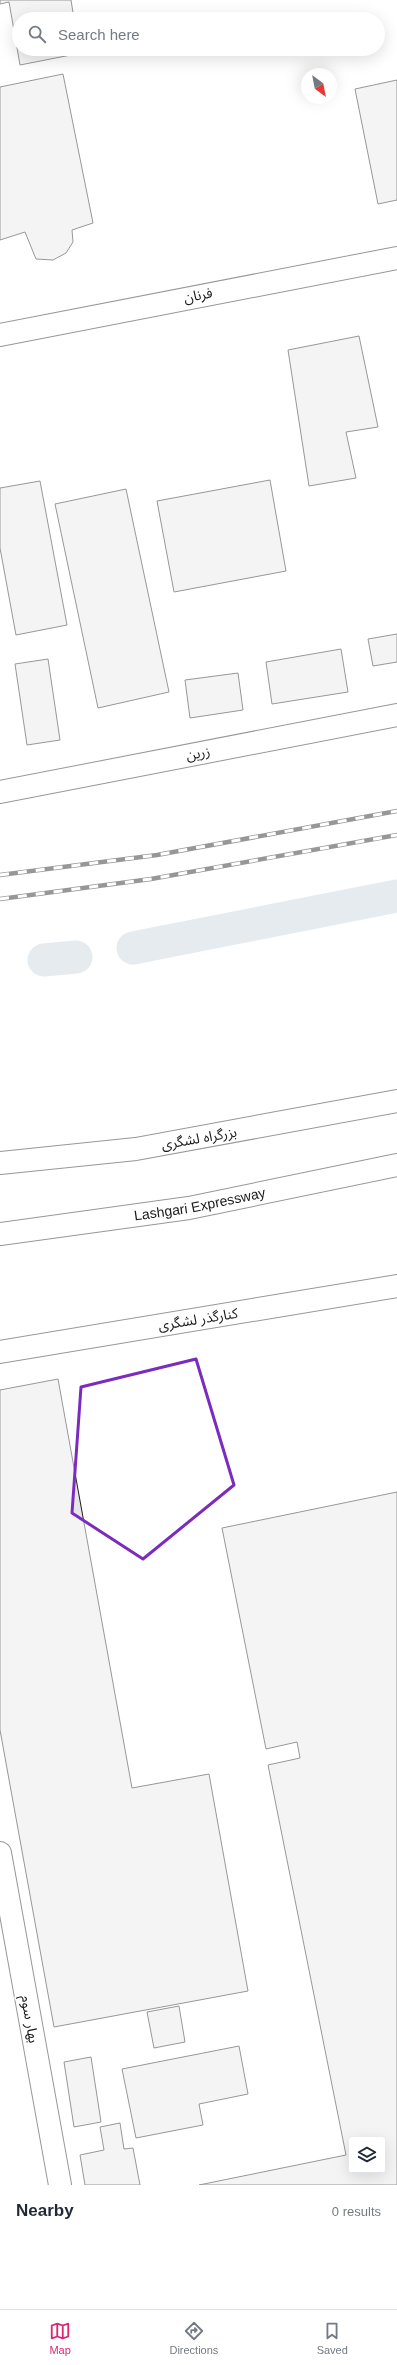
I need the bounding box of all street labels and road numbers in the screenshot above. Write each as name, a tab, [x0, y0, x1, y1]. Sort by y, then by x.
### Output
street label: فرنان	[182, 284, 214, 307]
street label: زرین	[185, 743, 212, 764]
street label: بزرگراه لشگری	[160, 1123, 238, 1154]
street label: Lashgari Expressway	[133, 1184, 267, 1223]
street label: کنارگذر لشگری	[157, 1305, 239, 1334]
street label: بهار سوم	[15, 1994, 42, 2045]

